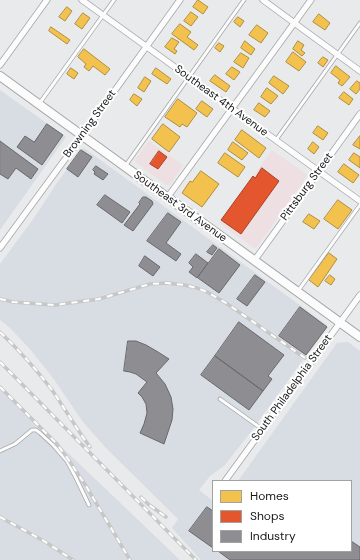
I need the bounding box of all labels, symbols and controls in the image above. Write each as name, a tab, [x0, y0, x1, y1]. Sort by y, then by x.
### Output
street label: Southeast 4th Avenue	[172, 63, 270, 139]
street label: Browning Street	[61, 87, 119, 161]
street label: Pittsburg Street	[278, 151, 336, 223]
street label: Southeast 3rd Avenue	[131, 169, 229, 245]
street label: South Philadelphia Street	[249, 332, 335, 444]
legend	[212, 480, 352, 552]
text: Homes	[250, 488, 289, 504]
text: Shops	[250, 508, 285, 524]
text: Industry	[250, 528, 296, 544]

